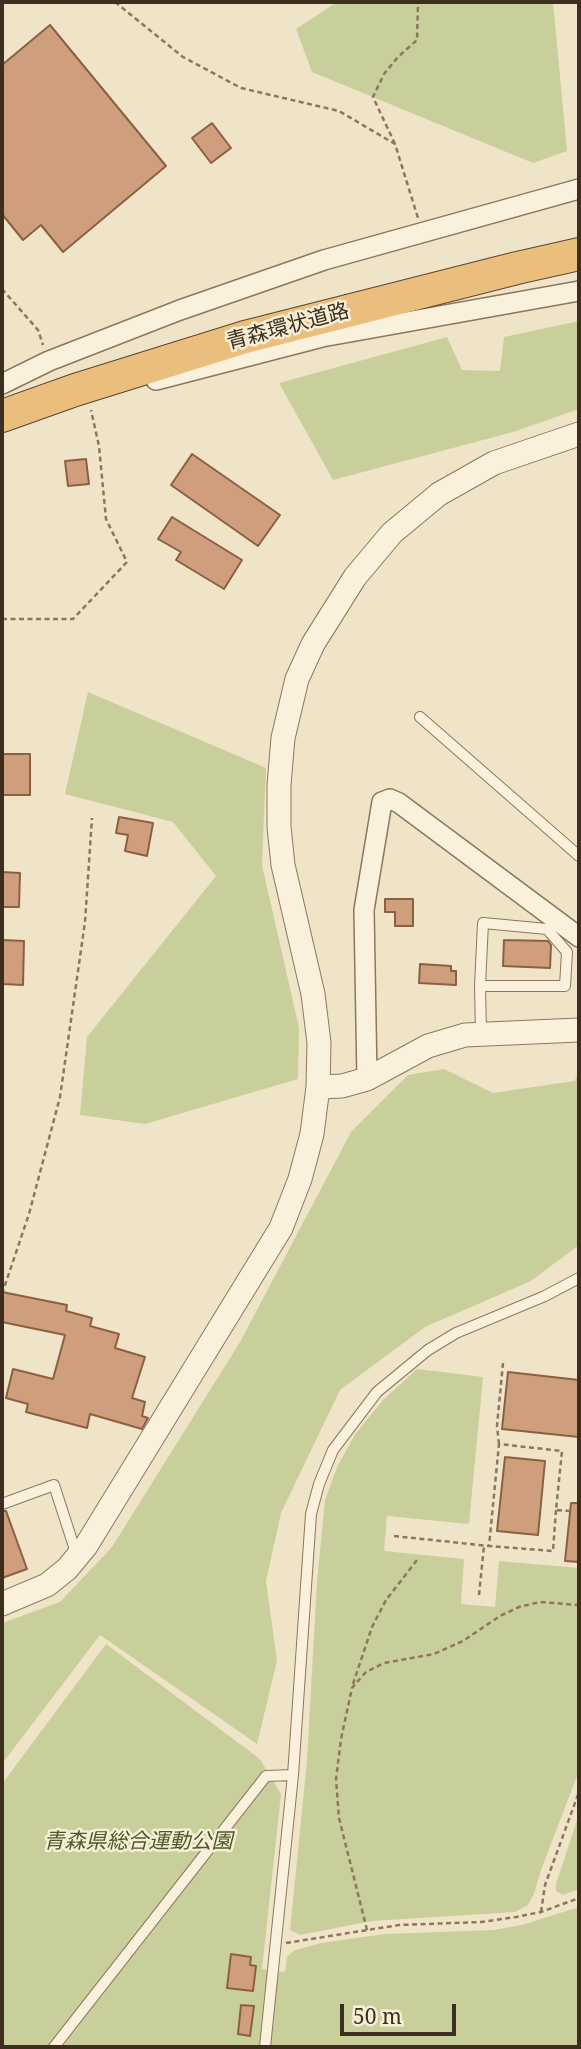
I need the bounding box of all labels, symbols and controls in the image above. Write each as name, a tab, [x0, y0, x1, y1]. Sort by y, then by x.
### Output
street label: 青森環状道路	[224, 299, 352, 355]
park label: 青森県総合運動公園	[44, 1829, 232, 1855]
scale bar	[343, 1990, 458, 2034]
text: 50 m	[353, 2002, 402, 2030]

